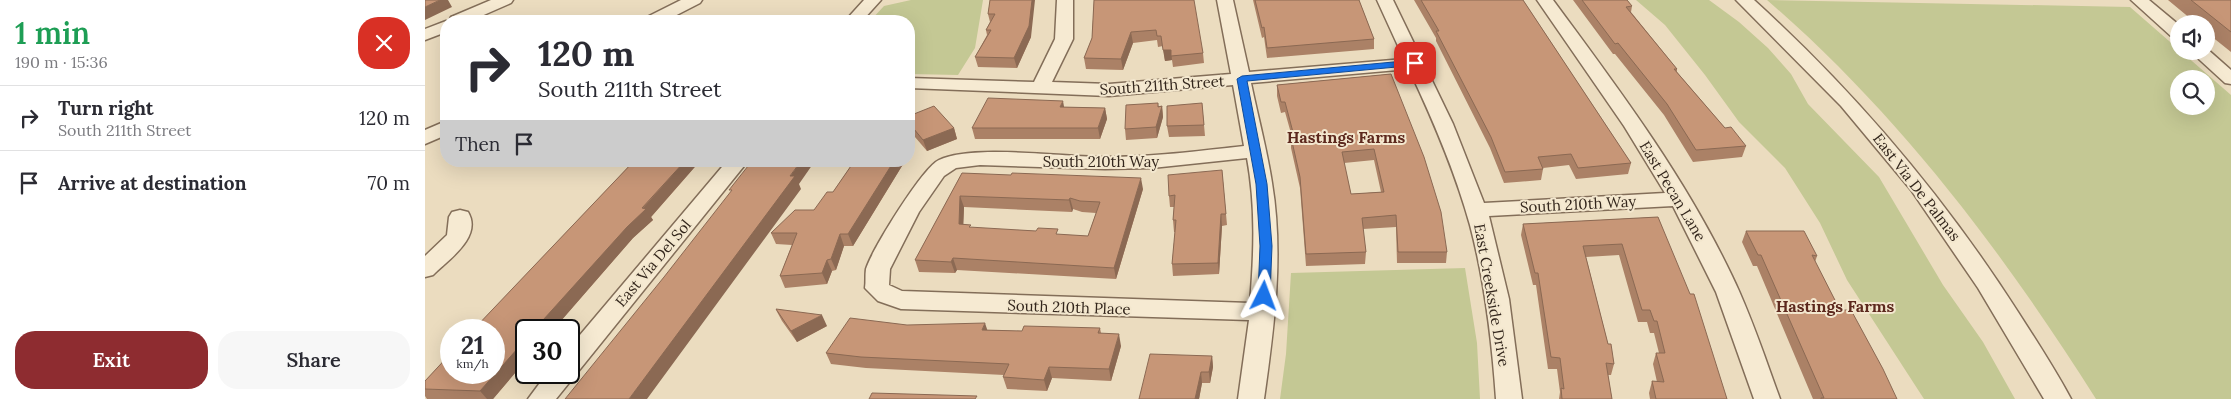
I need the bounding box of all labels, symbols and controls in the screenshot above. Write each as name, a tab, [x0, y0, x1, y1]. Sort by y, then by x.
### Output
text: 1 min	[15, 14, 90, 52]
map controls	[2170, 15, 2215, 115]
button: sound	[2170, 15, 2215, 60]
button: close	[358, 17, 410, 69]
text: 120 m	[538, 31, 635, 76]
icon: right	[455, 35, 520, 100]
pin	[1394, 42, 1436, 84]
icon: arrive	[1401, 49, 1429, 77]
text: 190 m · 15:36	[15, 52, 108, 72]
button: search	[2170, 70, 2215, 115]
street label: South 211th Street	[1099, 71, 1225, 99]
text: South 211th Street	[538, 75, 722, 103]
text: Turn right	[58, 96, 154, 120]
icon: right	[15, 104, 43, 132]
text: 120 m	[359, 106, 410, 130]
text: South 211th Street	[58, 120, 192, 140]
district label: Hastings Farms	[1287, 127, 1406, 147]
street label: East Via De Palmas	[1869, 129, 1965, 245]
icon: arrive	[510, 130, 538, 158]
text: Then	[455, 132, 500, 156]
street label: East Pecan Lane	[1636, 137, 1710, 245]
street label: South 210th Way	[1043, 152, 1159, 171]
icon: arrive	[15, 169, 43, 197]
text: Arrive at destination	[58, 171, 247, 195]
text: 70 m	[367, 171, 410, 195]
street label: South 210th Way	[1519, 191, 1637, 217]
street label: East Via Del Sol	[611, 216, 695, 310]
street label: East Creekside Drive	[1470, 222, 1514, 368]
position arrow	[1237, 269, 1289, 321]
street label: South 210th Place	[1007, 295, 1131, 319]
district label: Hastings Farms	[1776, 296, 1895, 316]
speed limit sign: 30	[515, 319, 580, 384]
text: 21	[461, 329, 484, 361]
button: Exit	[15, 331, 208, 389]
button: Share	[218, 331, 410, 389]
text: km/h	[456, 356, 489, 371]

